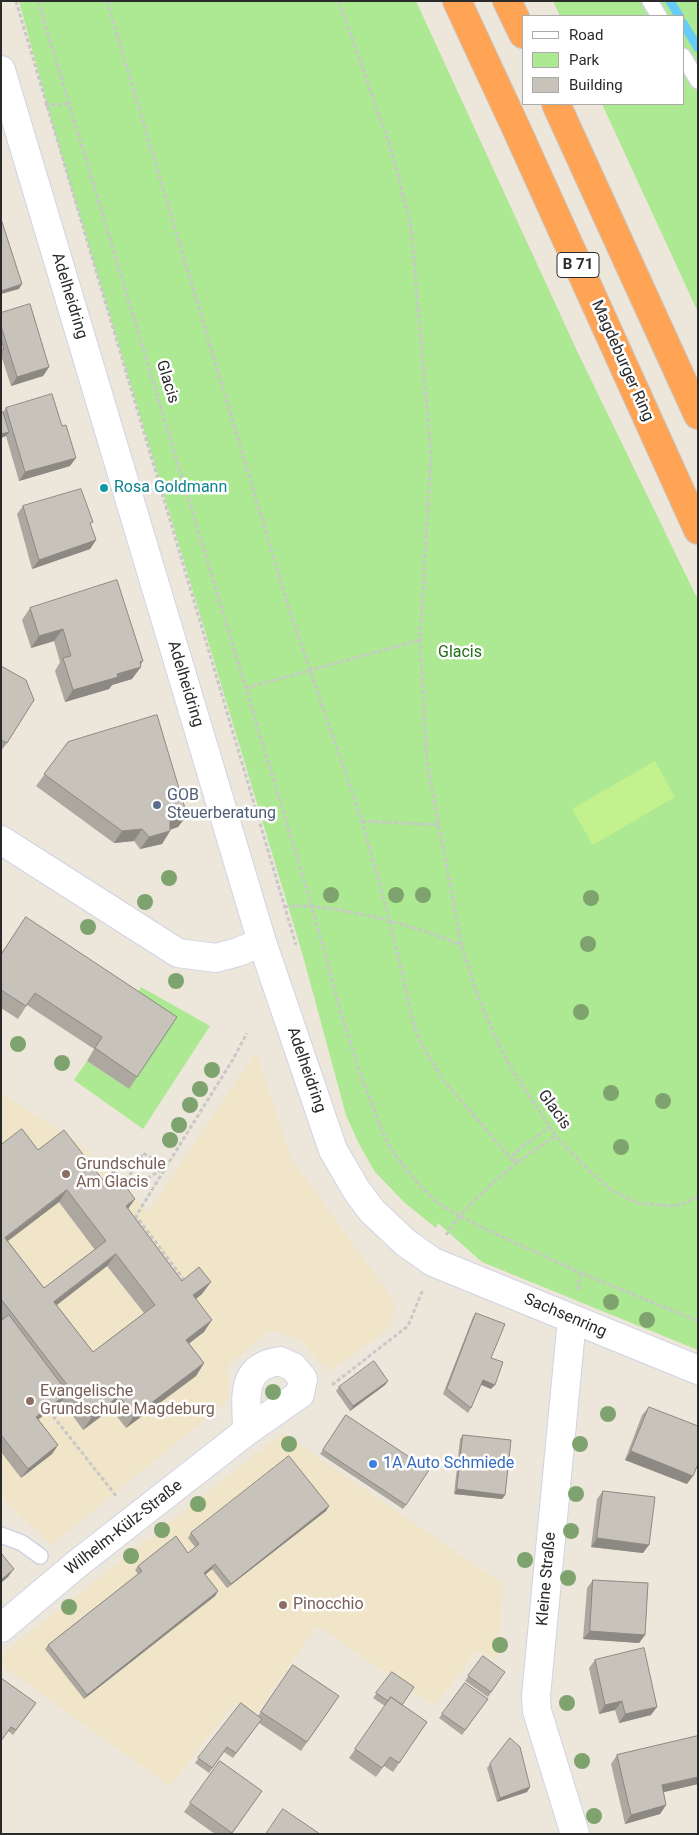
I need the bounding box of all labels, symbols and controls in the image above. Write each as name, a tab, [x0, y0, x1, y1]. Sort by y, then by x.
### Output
legend	[522, 15, 684, 105]
text: Road	[569, 26, 603, 44]
text: Park	[569, 51, 599, 69]
text: Building	[569, 76, 623, 94]
street label: Adelheidring	[47, 251, 91, 341]
road number: B 71	[557, 252, 599, 278]
street label: Magdeburger Ring	[587, 297, 657, 425]
street label: Glacis	[151, 358, 183, 406]
place label: Rosa Goldmann	[114, 478, 227, 498]
marker: Rosa Goldmann	[98, 482, 110, 494]
street label: Adelheidring	[163, 639, 207, 729]
park label: Glacis	[438, 643, 482, 663]
place label: GOB Steuerberatung	[167, 786, 276, 824]
marker: GOB Steuerberatung	[151, 799, 163, 811]
street label: Adelheidring	[282, 1025, 330, 1115]
street label: Glacis	[533, 1087, 575, 1133]
place label: Grundschule Am Glacis	[76, 1155, 166, 1193]
marker: Grundschule Am Glacis	[60, 1168, 72, 1180]
street label: Sachsenring	[521, 1290, 609, 1342]
place label: Evangelische Grundschule Magdeburg	[40, 1382, 215, 1420]
marker: Evangelische Grundschule Magdeburg	[24, 1395, 36, 1407]
place label: 1A Auto Schmiede	[383, 1454, 514, 1474]
marker: 1A Auto Schmiede	[367, 1458, 379, 1470]
street label: Wilhelm-Külz-Straße	[62, 1476, 186, 1580]
street label: Kleine Straße	[533, 1531, 561, 1627]
place label: Pinocchio	[293, 1595, 364, 1615]
marker: Pinocchio	[277, 1599, 289, 1611]

